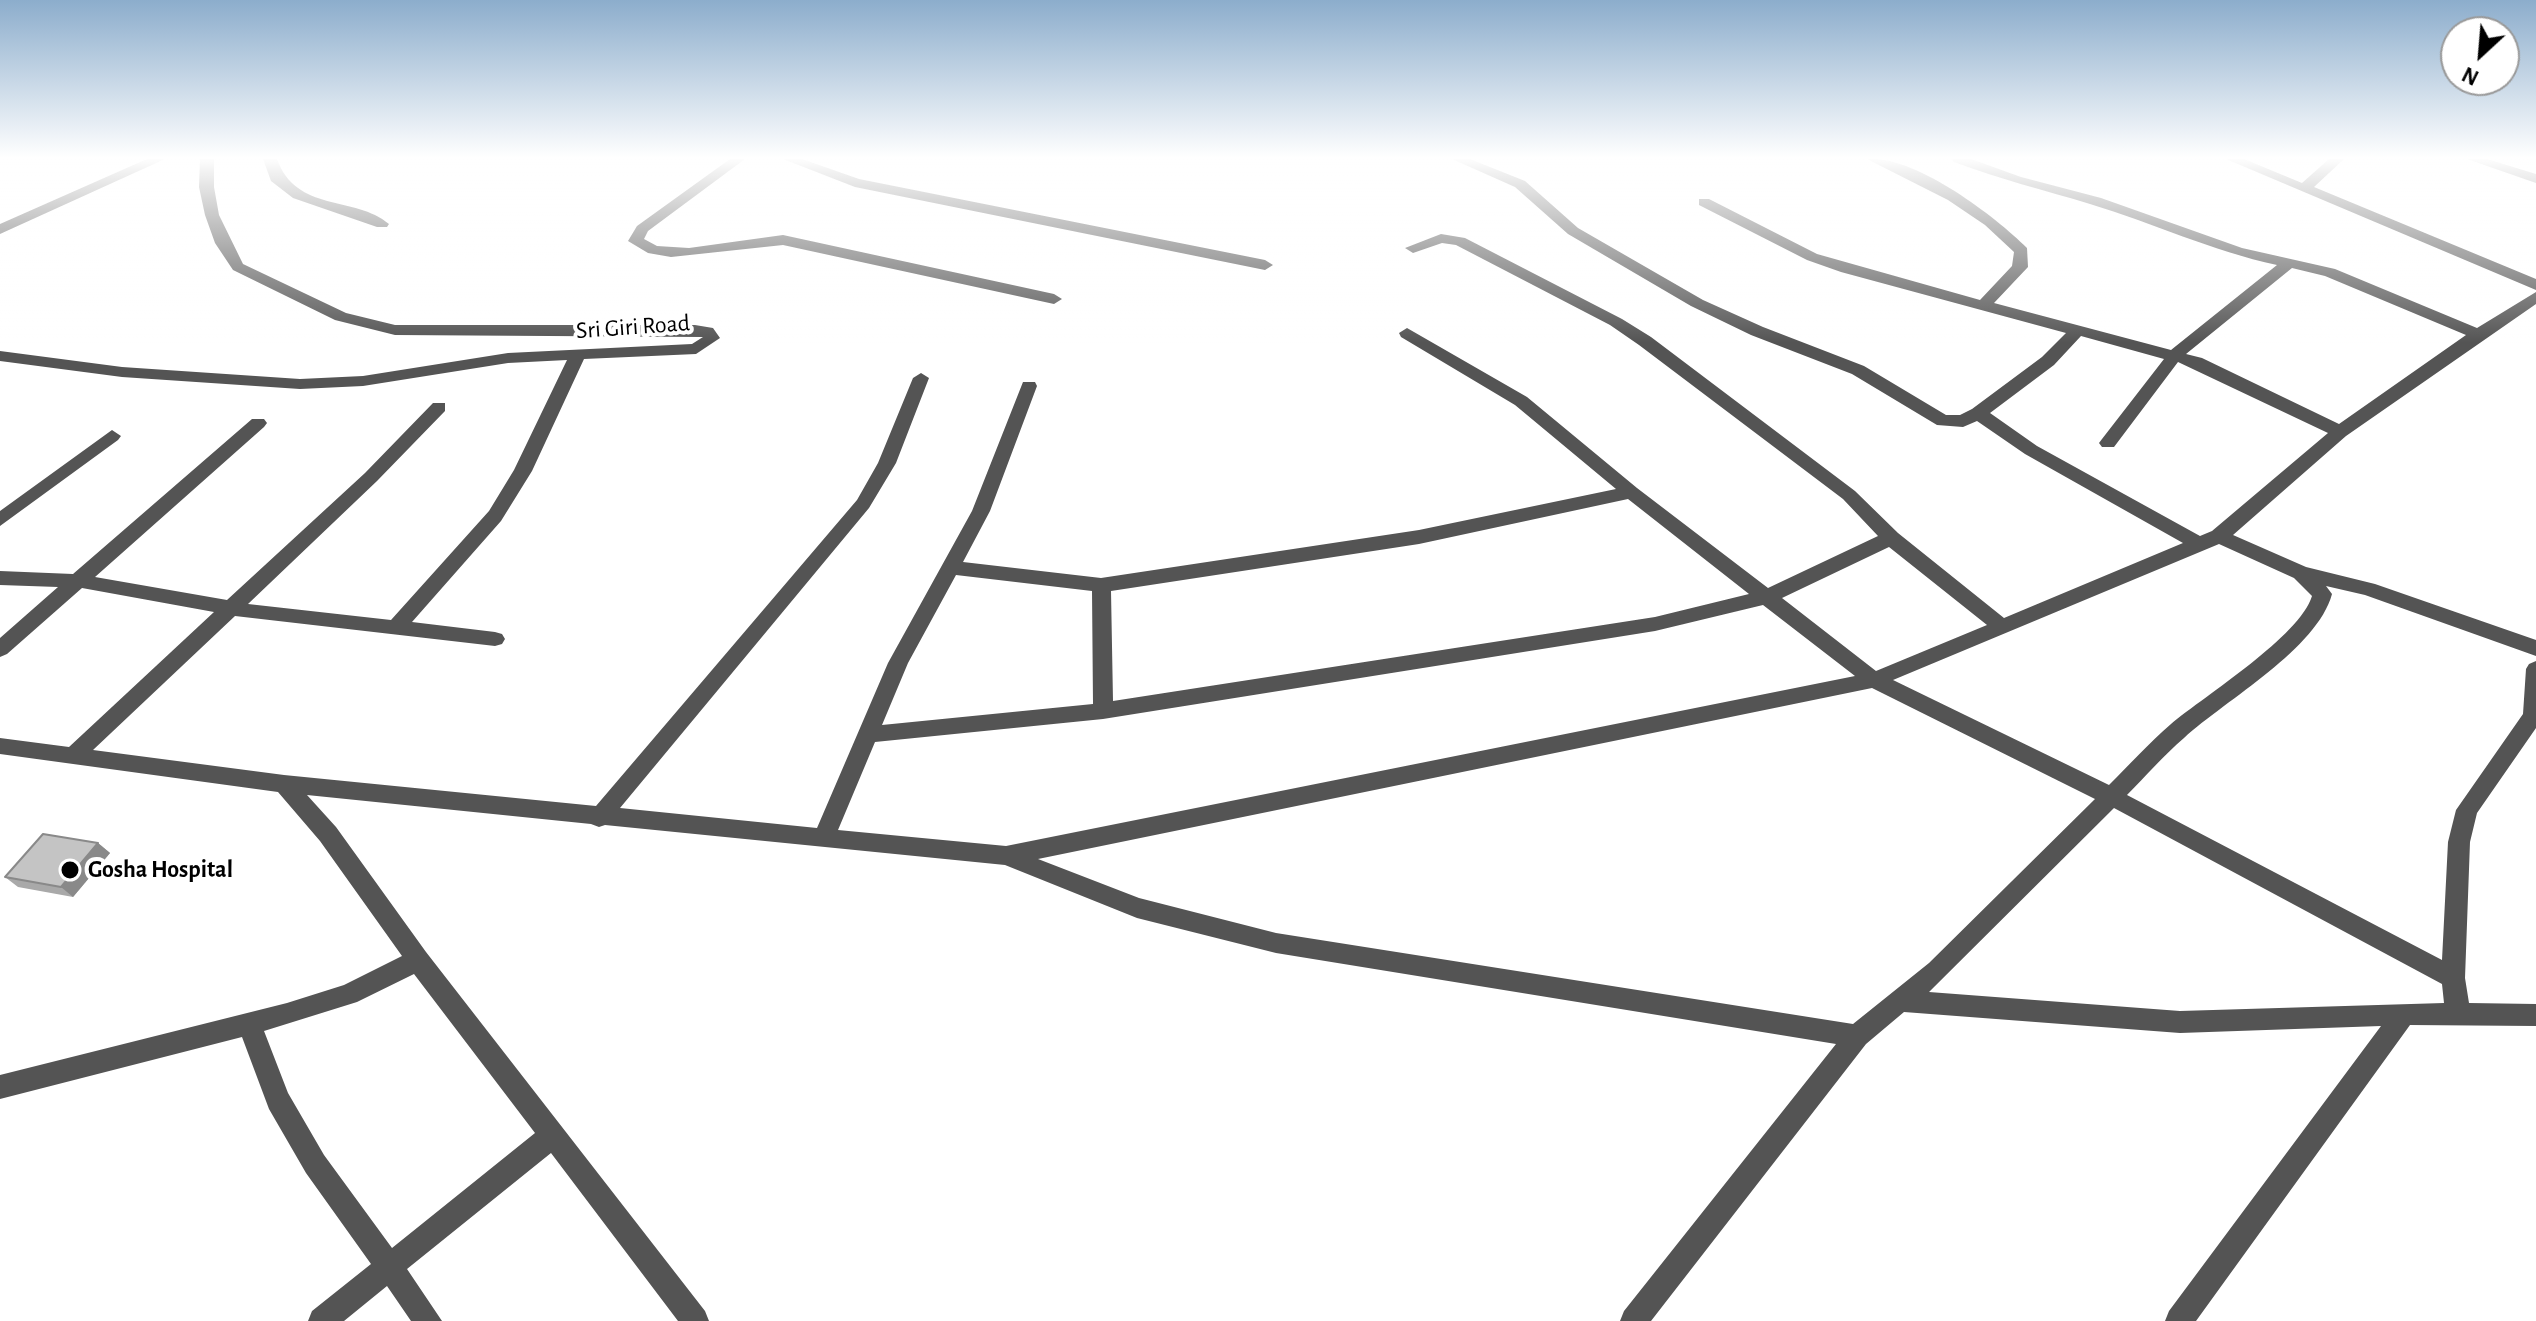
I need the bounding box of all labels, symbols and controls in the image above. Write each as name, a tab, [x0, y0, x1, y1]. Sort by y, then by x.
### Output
north arrow	[2440, 16, 2520, 96]
text: N	[2459, 63, 2482, 89]
street label: Sri Giri Road	[575, 309, 691, 345]
place label: Gosha Hospital	[88, 856, 233, 884]
marker: Gosha Hospital	[59, 859, 81, 881]

